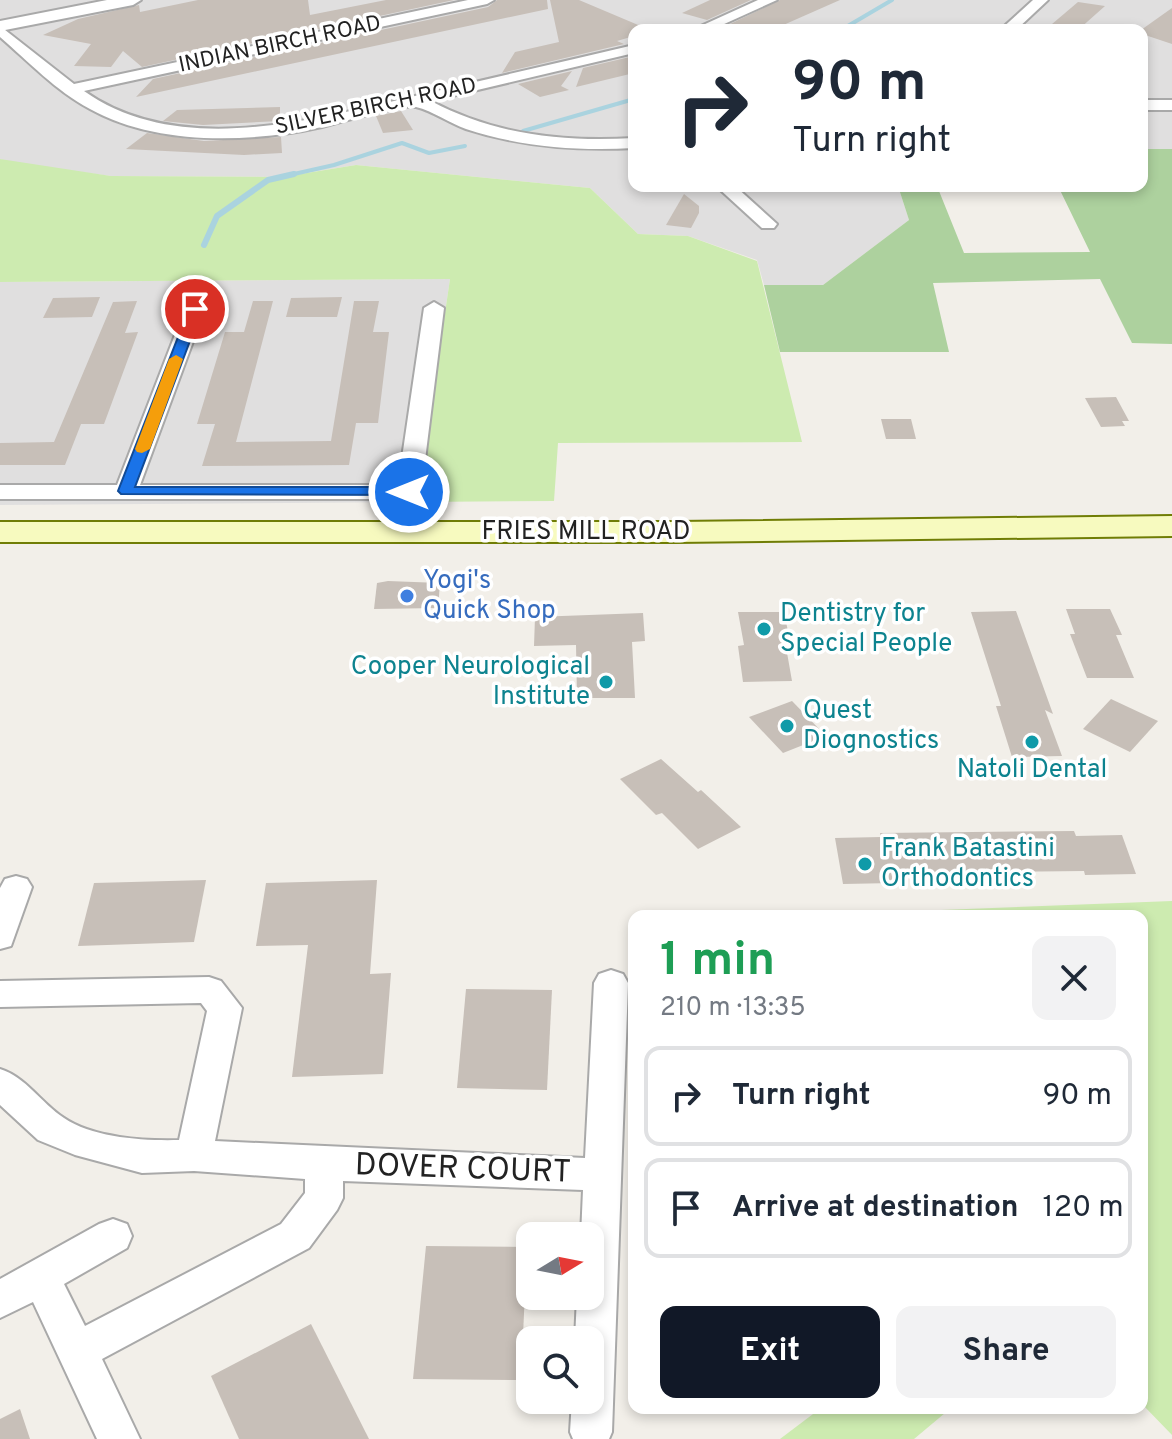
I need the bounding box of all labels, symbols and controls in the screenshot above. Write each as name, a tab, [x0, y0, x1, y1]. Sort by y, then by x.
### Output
street label: INDIAN BIRCH ROAD	[176, 10, 384, 80]
text: 90 m	[792, 50, 927, 120]
icon: right	[660, 56, 764, 160]
street label: SILVER BIRCH ROAD	[273, 72, 479, 142]
text: Turn right	[792, 119, 951, 165]
pin	[161, 275, 229, 343]
icon: arrive	[173, 287, 217, 331]
position arrow	[367, 450, 451, 534]
street label: FRIES MILL ROAD	[482, 516, 690, 549]
place label: Yogi's Quick Shop	[423, 565, 556, 628]
marker: Yogi's Quick Shop	[398, 587, 416, 605]
place label: Dentistry for Special People	[780, 598, 952, 661]
marker: Dentistry for Special People	[755, 620, 773, 638]
place label: Cooper Neurological Institute	[351, 651, 590, 714]
marker: Cooper Neurological Institute	[597, 673, 615, 691]
place label: Quest Diognostics	[803, 695, 939, 758]
marker: Quest Diognostics	[778, 717, 796, 735]
marker: Natoli Dental	[1023, 733, 1041, 751]
place label: Natoli Dental	[957, 754, 1107, 787]
place label: Frank Batastini Orthodontics	[881, 833, 1055, 896]
marker: Frank Batastini Orthodontics	[856, 855, 874, 873]
text: 1 min	[660, 932, 775, 992]
button: close	[1032, 936, 1116, 1020]
text: 210 m · 13:35	[660, 992, 806, 1025]
icon: right	[664, 1074, 708, 1118]
text: Turn right	[732, 1078, 870, 1115]
text: 90 m	[1043, 1078, 1112, 1115]
street label: DOVER COURT	[354, 1146, 572, 1194]
icon: arrive	[664, 1186, 708, 1230]
text: Arrive at destination	[732, 1190, 1018, 1227]
text: 120 m	[1042, 1190, 1124, 1227]
north arrow	[516, 1222, 604, 1310]
map controls	[516, 1222, 604, 1414]
button: Exit	[660, 1306, 880, 1398]
button: Share	[896, 1306, 1116, 1398]
button: search	[516, 1326, 604, 1414]

